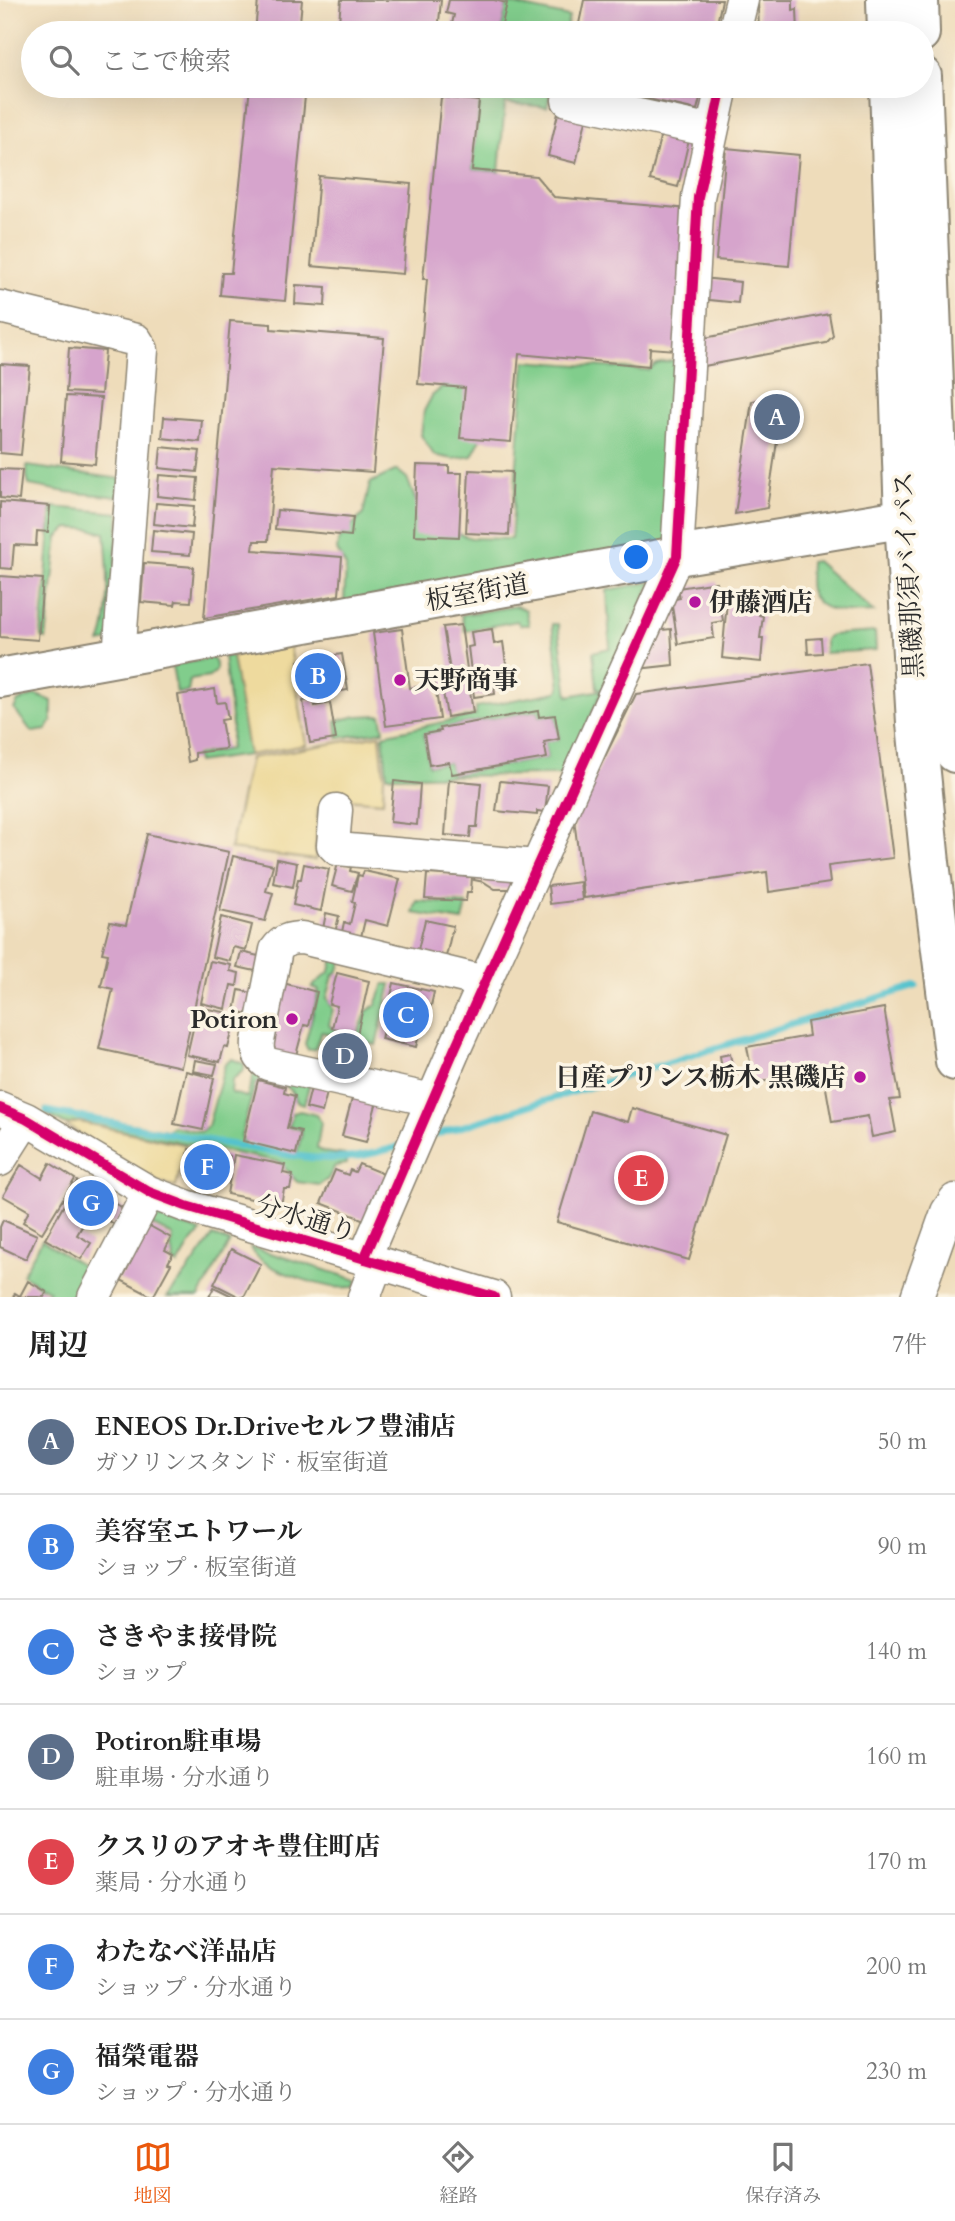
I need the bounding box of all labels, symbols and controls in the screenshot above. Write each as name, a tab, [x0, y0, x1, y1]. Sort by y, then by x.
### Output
search box	[21, 21, 934, 98]
icon: search	[45, 41, 83, 79]
text: ここで検索	[101, 44, 231, 79]
pin: A	[754, 391, 800, 443]
street label: 黒磯那須バイパス	[886, 470, 931, 679]
your location	[619, 540, 653, 574]
street label: 板室街道	[423, 566, 531, 619]
place label: 伊藤酒店	[709, 585, 813, 620]
marker: 伊藤酒店	[687, 594, 703, 610]
pin: B	[295, 650, 341, 702]
place label: 天野商事	[414, 663, 518, 698]
marker: 天野商事	[392, 672, 408, 688]
pin: C	[383, 989, 429, 1041]
place label: Potiron	[190, 1002, 278, 1037]
marker: Potiron	[284, 1011, 300, 1027]
pin: D	[322, 1030, 368, 1082]
place label: 日産プリンス栃木 黒磯店	[555, 1060, 846, 1095]
marker: 日産プリンス栃木 黒磯店	[852, 1069, 868, 1085]
pin: F	[184, 1141, 230, 1193]
pin: E	[618, 1152, 664, 1204]
pin: G	[68, 1177, 114, 1229]
street label: 分水通り	[251, 1187, 361, 1250]
text: 周辺	[28, 1325, 88, 1366]
text: 7件	[892, 1329, 927, 1360]
text: ENEOS Dr.Driveセルフ豊浦店	[95, 1409, 456, 1444]
text: A	[42, 1426, 60, 1457]
text: 50 m	[878, 1426, 927, 1457]
text: ガソリンスタンド · 板室街道	[95, 1447, 389, 1478]
text: 美容室エトワール	[95, 1514, 302, 1549]
text: B	[43, 1531, 59, 1562]
text: 90 m	[878, 1531, 927, 1562]
text: ショップ · 板室街道	[95, 1552, 297, 1583]
text: さきやま接骨院	[95, 1619, 277, 1654]
text: C	[42, 1636, 60, 1667]
text: 140 m	[866, 1636, 927, 1667]
text: ショップ	[95, 1657, 187, 1688]
text: Potiron駐車場	[95, 1724, 261, 1759]
text: D	[41, 1741, 61, 1772]
text: 160 m	[866, 1741, 927, 1772]
text: 駐車場 · 分水通り	[95, 1762, 274, 1793]
text: クスリのアオキ豊住町店	[95, 1829, 380, 1864]
text: E	[44, 1846, 58, 1877]
text: 170 m	[866, 1846, 927, 1877]
text: 薬局 · 分水通り	[95, 1867, 251, 1898]
text: わたなべ洋品店	[95, 1934, 277, 1969]
text: F	[44, 1951, 58, 1982]
text: 200 m	[866, 1951, 927, 1982]
text: ショップ · 分水通り	[95, 1972, 297, 2003]
text: 福榮電器	[95, 2039, 199, 2074]
text: G	[42, 2056, 60, 2087]
text: 230 m	[866, 2056, 927, 2087]
text: ショップ · 分水通り	[95, 2077, 297, 2108]
tab: 地図	[134, 2138, 172, 2209]
tab: 経路	[439, 2138, 477, 2209]
tab: 保存済み	[745, 2138, 821, 2209]

